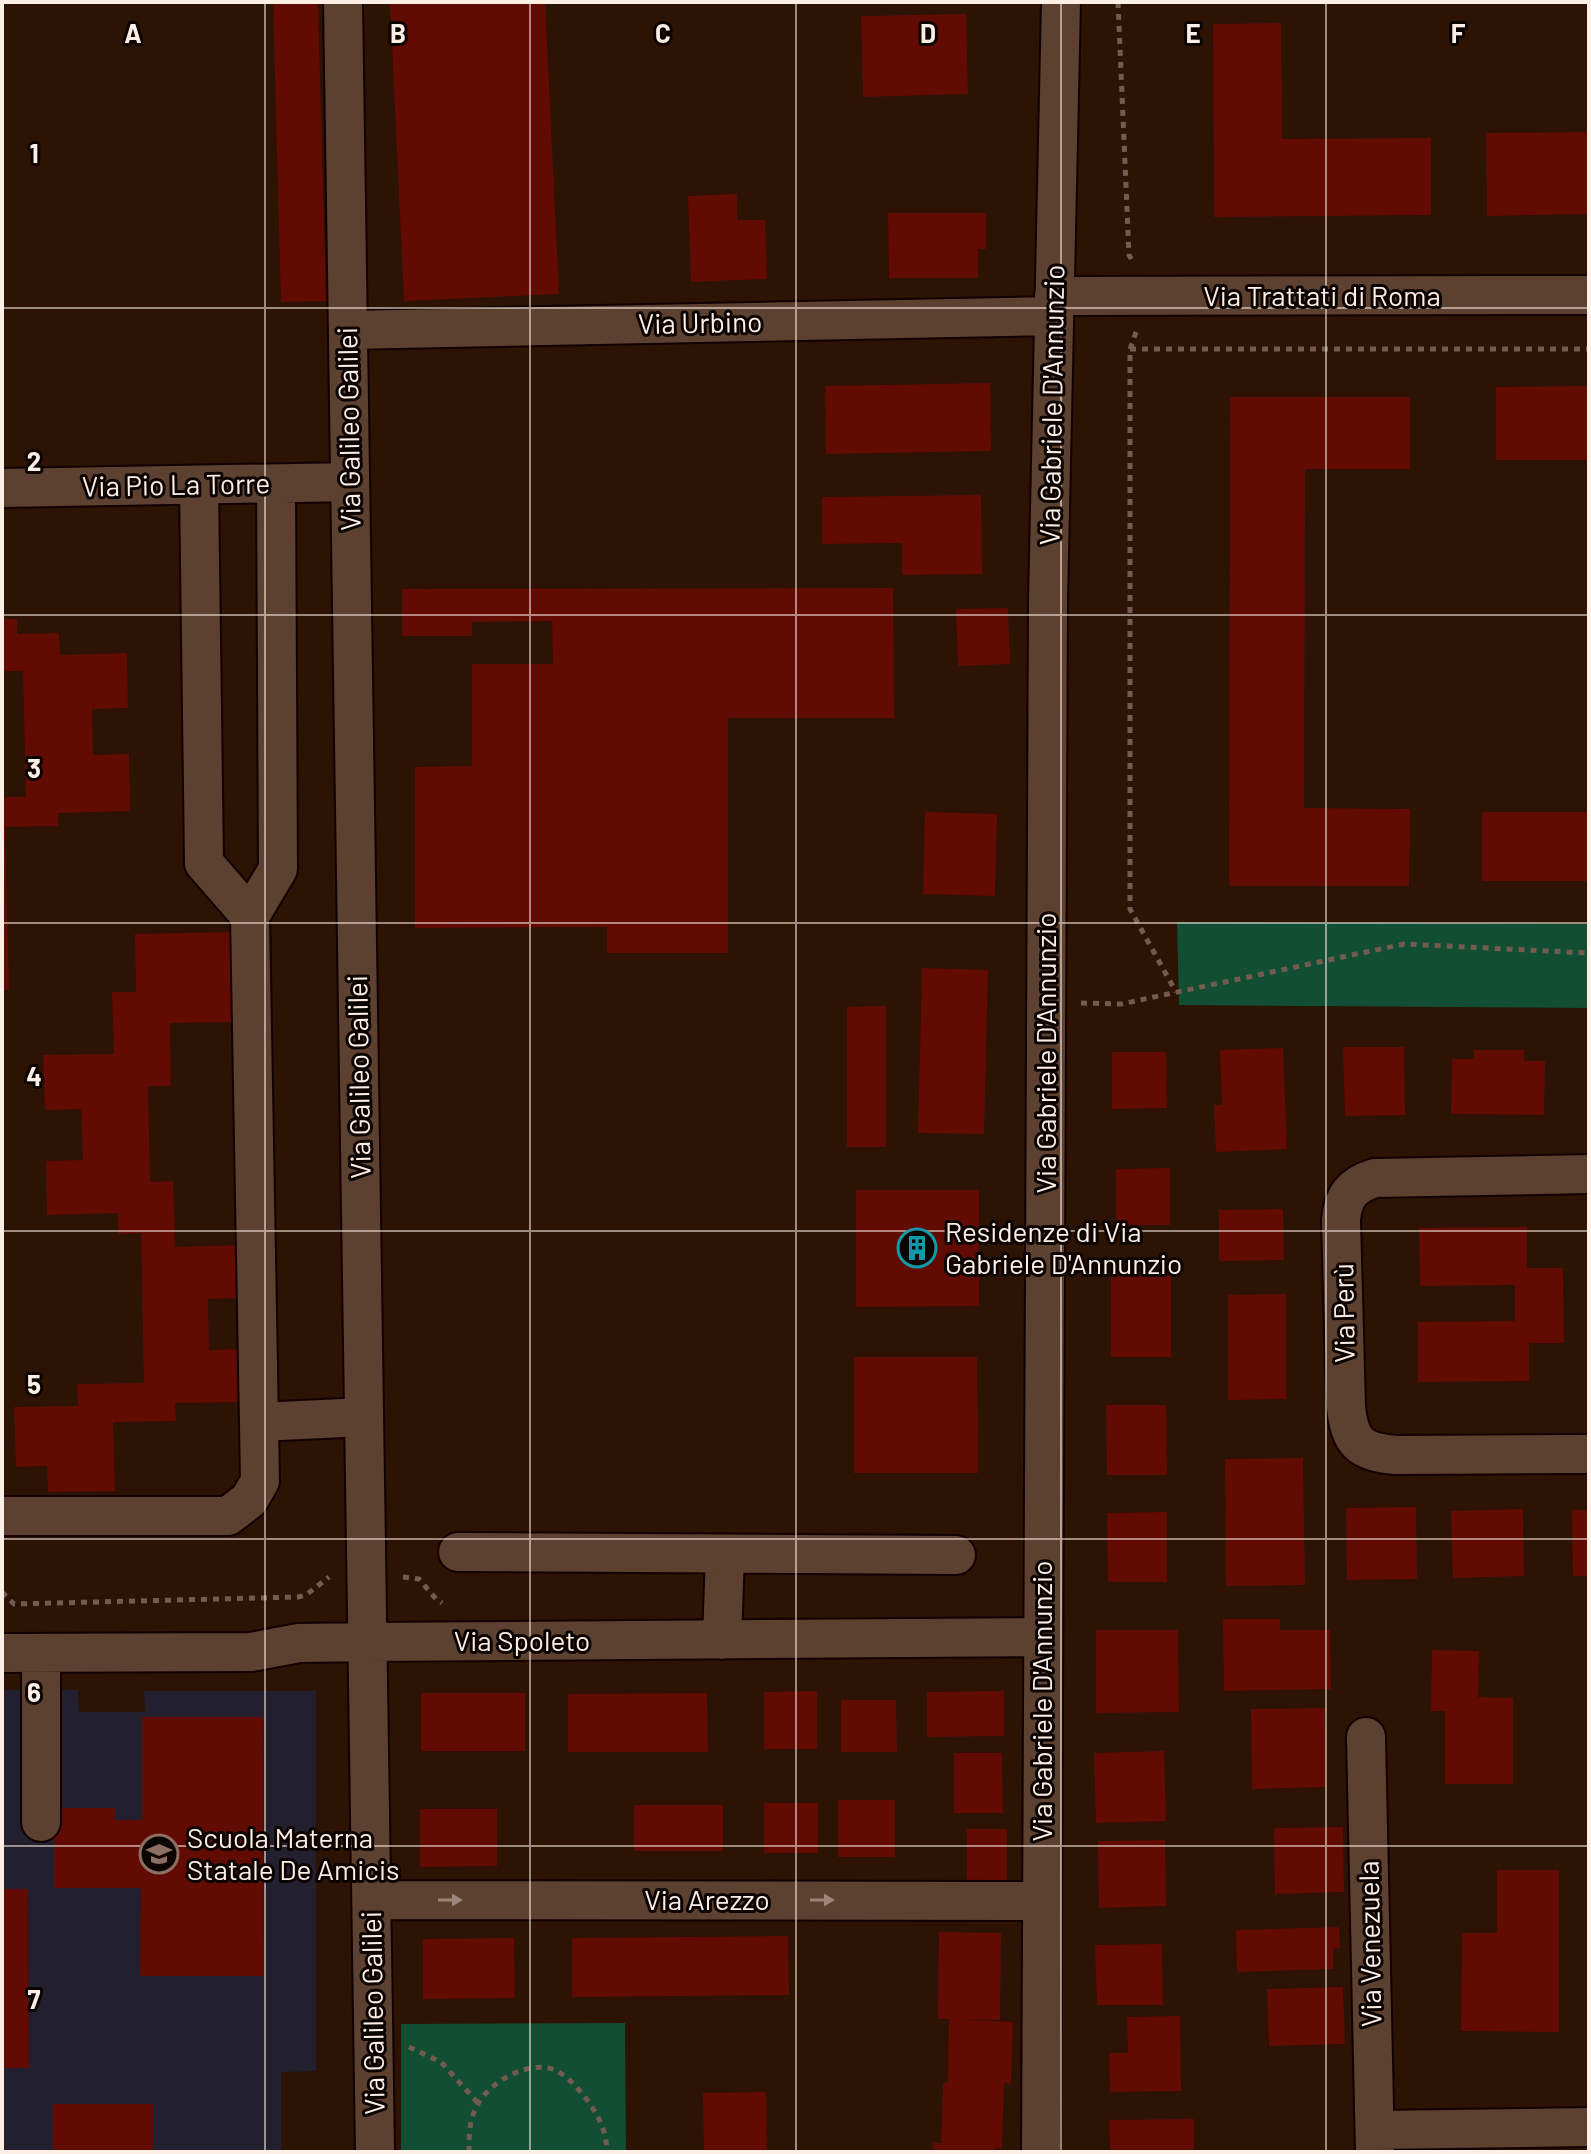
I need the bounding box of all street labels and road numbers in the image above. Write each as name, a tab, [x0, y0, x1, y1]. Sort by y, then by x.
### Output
street label: Via Gabriele D'Annunzio	[1032, 264, 1070, 546]
street label: Via Trattati di Roma	[1203, 278, 1441, 312]
street label: Via Urbino	[637, 304, 763, 340]
street label: Via Galileo Galilei	[329, 327, 367, 531]
street label: Via Pio La Torre	[82, 465, 270, 503]
street label: Via Gabriele D'Annunzio	[1028, 913, 1062, 1193]
street label: Via Galileo Galilei	[339, 975, 377, 1179]
street label: Via Perù	[1325, 1263, 1361, 1363]
street label: Via Gabriele D'Annunzio	[1024, 1561, 1058, 1841]
street label: Via Spoleto	[454, 1623, 590, 1657]
street label: Via Venezuela	[1351, 1860, 1387, 2028]
street label: Via Arezzo	[644, 1882, 770, 1916]
street label: Via Galileo Galilei	[353, 1911, 391, 2115]

